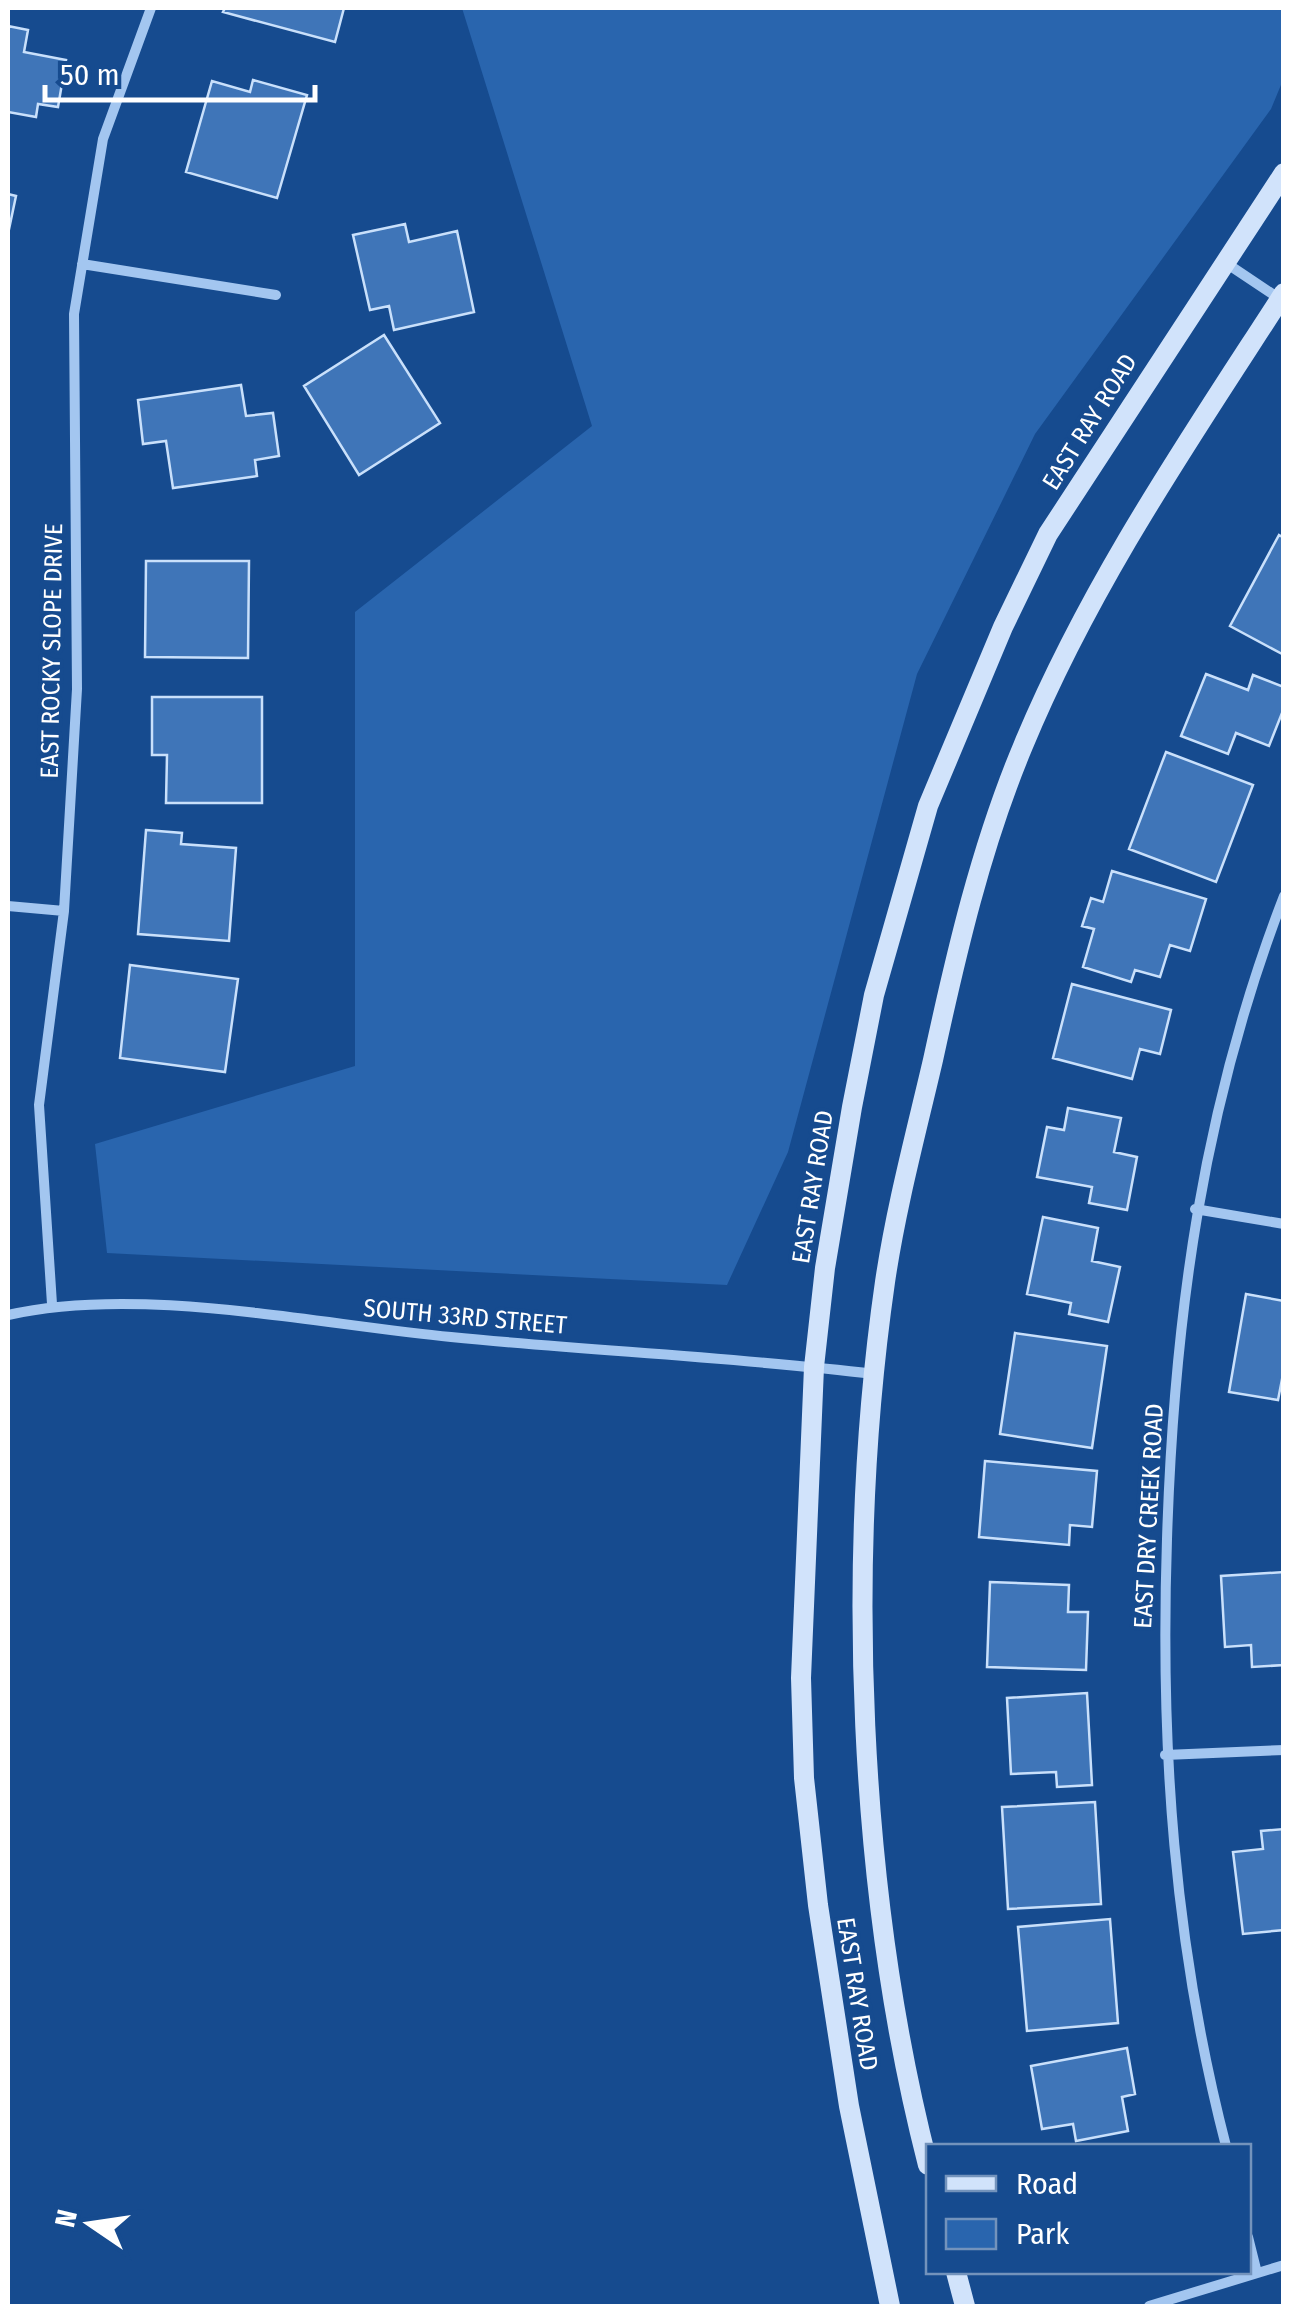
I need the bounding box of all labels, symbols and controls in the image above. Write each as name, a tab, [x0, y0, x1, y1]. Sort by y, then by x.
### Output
scale bar	[45, 40, 315, 102]
text: 50 m	[60, 57, 120, 93]
street label: EAST RAY ROAD	[1036, 349, 1144, 495]
street label: EAST ROCKY SLOPE DRIVE	[35, 523, 69, 779]
street label: EAST RAY ROAD	[786, 1108, 840, 1266]
street label: SOUTH 33RD STREET	[362, 1293, 568, 1341]
street label: EAST DRY CREEK ROAD	[1128, 1403, 1170, 1629]
street label: EAST RAY ROAD	[830, 1915, 884, 2073]
legend	[926, 2144, 1251, 2274]
text: Road	[1016, 2166, 1078, 2202]
north arrow	[40, 2174, 140, 2274]
text: N	[48, 2207, 84, 2230]
text: Park	[1016, 2216, 1069, 2252]

